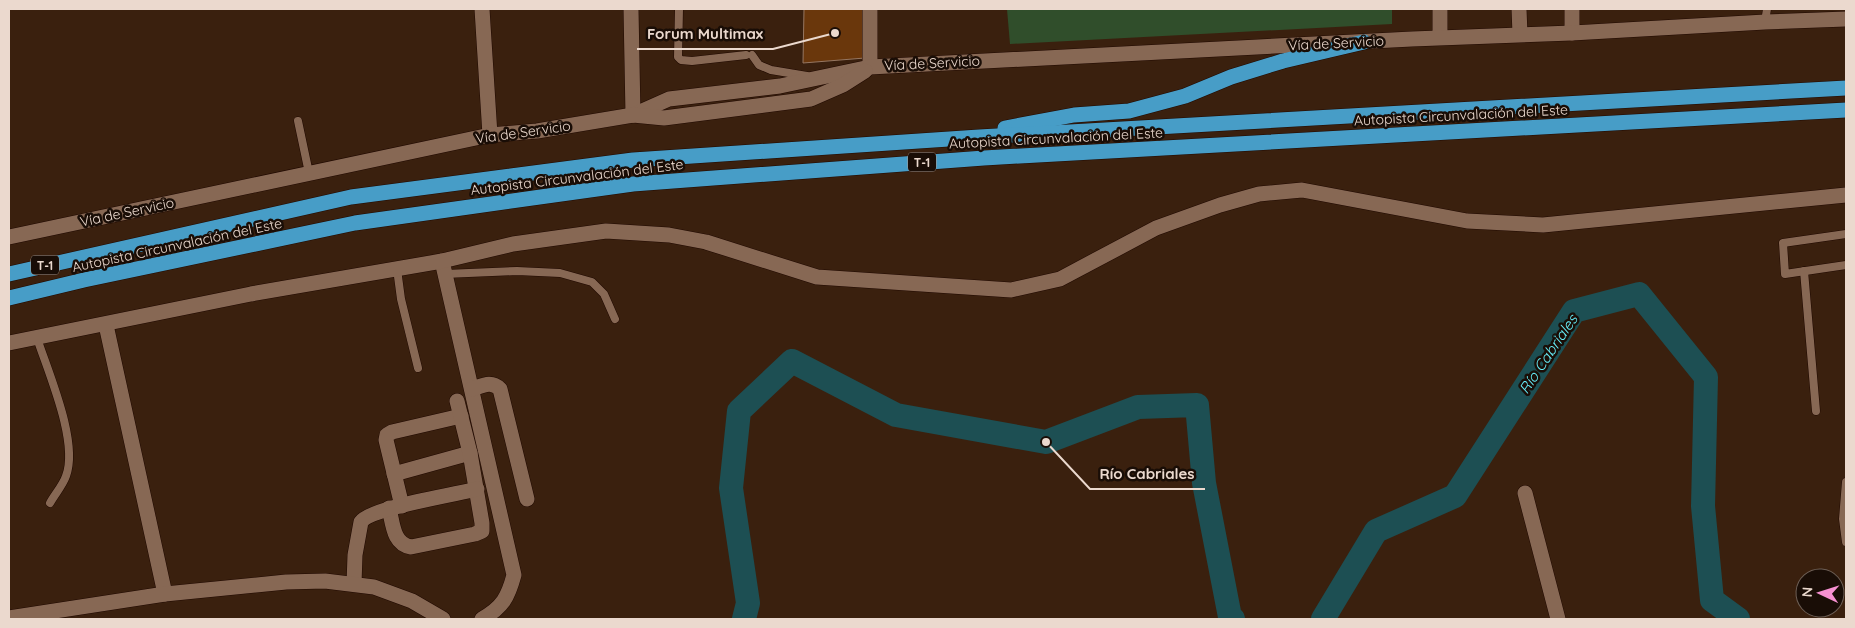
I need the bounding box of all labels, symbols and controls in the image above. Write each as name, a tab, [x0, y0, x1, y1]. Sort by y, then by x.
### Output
callout: Forum Multimax	[637, 19, 773, 49]
text: Forum Multimax	[647, 24, 764, 43]
street label: Vía de Servicio	[1288, 32, 1384, 54]
street label: Vía de Servicio	[884, 52, 980, 74]
street label: Autopista Circunvalación del Este	[1354, 100, 1569, 130]
street label: Vía de Servicio	[474, 116, 572, 148]
street label: Autopista Circunvalación del Este	[949, 123, 1164, 153]
road number: T-1	[908, 152, 936, 172]
street label: Autopista Circunvalación del Este	[470, 155, 685, 199]
street label: Vía de Servicio	[78, 193, 176, 231]
street label: Autopista Circunvalación del Este	[70, 214, 284, 276]
road number: T-1	[31, 256, 59, 274]
water label: Río Cabriales	[1515, 310, 1582, 397]
callout: Río Cabriales	[1090, 459, 1205, 489]
text: Río Cabriales	[1099, 464, 1195, 483]
north arrow	[1795, 568, 1845, 618]
text: N	[1798, 586, 1816, 598]

